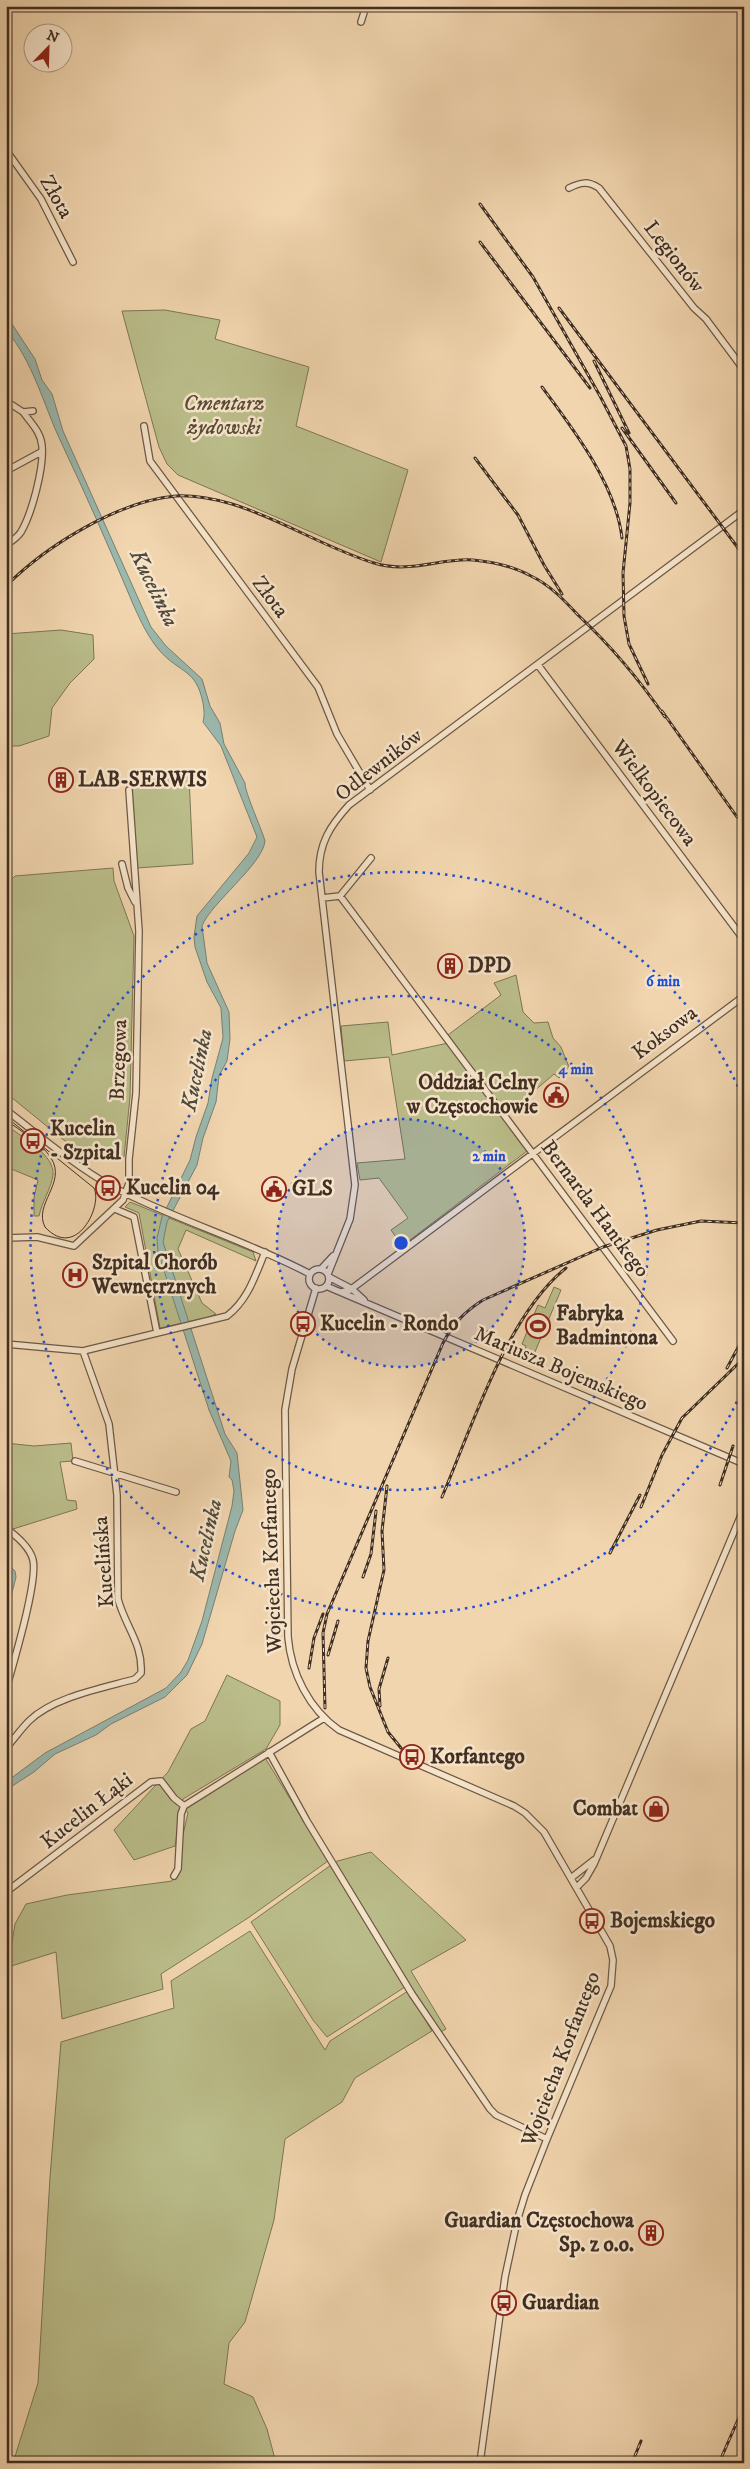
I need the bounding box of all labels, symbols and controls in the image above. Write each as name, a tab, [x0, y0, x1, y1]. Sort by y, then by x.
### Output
north arrow	[22, 22, 72, 72]
text: N	[44, 26, 62, 48]
street label: Złota	[33, 171, 79, 223]
street label: Legionów	[638, 216, 711, 299]
park label: Cmentarz żydowski	[183, 391, 265, 441]
water label: Kucelinka	[123, 544, 184, 631]
street label: Złota	[246, 571, 294, 623]
street label: Odlewników	[330, 722, 428, 807]
street label: Wielkopiecowa	[605, 734, 702, 851]
building icon: LAB-SERWIS	[48, 767, 74, 793]
place label: LAB-SERWIS	[78, 767, 207, 793]
building icon: DPD	[437, 953, 463, 979]
place label: DPD	[468, 953, 512, 979]
text: 6 min	[646, 972, 680, 991]
street label: Koksowa	[627, 1000, 703, 1066]
street label: Brzegowa	[105, 1019, 133, 1101]
water label: Kucelinka	[175, 1027, 219, 1114]
text: 4 min	[558, 1060, 594, 1079]
place label: Oddział Celny w Częstochowie	[406, 1070, 539, 1120]
public building icon: Oddział Celny w Częstochowie	[543, 1082, 569, 1108]
place label: Kucelin - Szpital	[50, 1116, 122, 1166]
bus stop icon: Kucelin - Szpital	[20, 1128, 46, 1154]
street label: Bernarda Hantkego	[535, 1135, 655, 1283]
text: 2 min	[472, 1147, 506, 1166]
bus stop icon: Kucelin 04	[95, 1175, 121, 1201]
place label: Kucelin 04	[126, 1175, 220, 1201]
public building icon: GLS	[261, 1176, 287, 1202]
place label: GLS	[292, 1176, 333, 1202]
centre of rings	[392, 1234, 410, 1252]
place label: Szpital Chorób Wewnętrznych	[91, 1250, 217, 1300]
hospital icon: Szpital Chorób Wewnętrznych	[62, 1262, 88, 1288]
place label: Fabryka Badmintona	[556, 1301, 659, 1351]
bus stop icon: Kucelin - Rondo	[290, 1311, 316, 1337]
place label: Kucelin - Rondo	[320, 1311, 458, 1337]
sports icon: Fabryka Badmintona	[525, 1313, 551, 1339]
street label: Mariusza Bojemskiego	[470, 1321, 652, 1417]
street label: Wojciecha Korfantego	[256, 1468, 288, 1655]
water label: Kucelinka	[183, 1496, 229, 1585]
street label: Kucelińska	[88, 1515, 120, 1609]
bus stop icon: Korfantego	[399, 1744, 425, 1770]
place label: Korfantego	[430, 1744, 525, 1770]
street label: Kucelin Łąki	[36, 1767, 138, 1855]
place label: Combat	[573, 1796, 638, 1822]
shop icon: Combat	[643, 1796, 669, 1822]
bus stop icon: Bojemskiego	[579, 1908, 605, 1934]
place label: Bojemskiego	[610, 1908, 715, 1935]
street label: Wojciecha Korfantego	[515, 1968, 606, 2151]
place label: Guardian Częstochowa Sp. z o.o.	[444, 2208, 635, 2258]
building icon: Guardian Częstochowa Sp. z o.o.	[638, 2220, 664, 2246]
bus stop icon: Guardian	[491, 2290, 517, 2316]
place label: Guardian	[522, 2290, 600, 2316]

